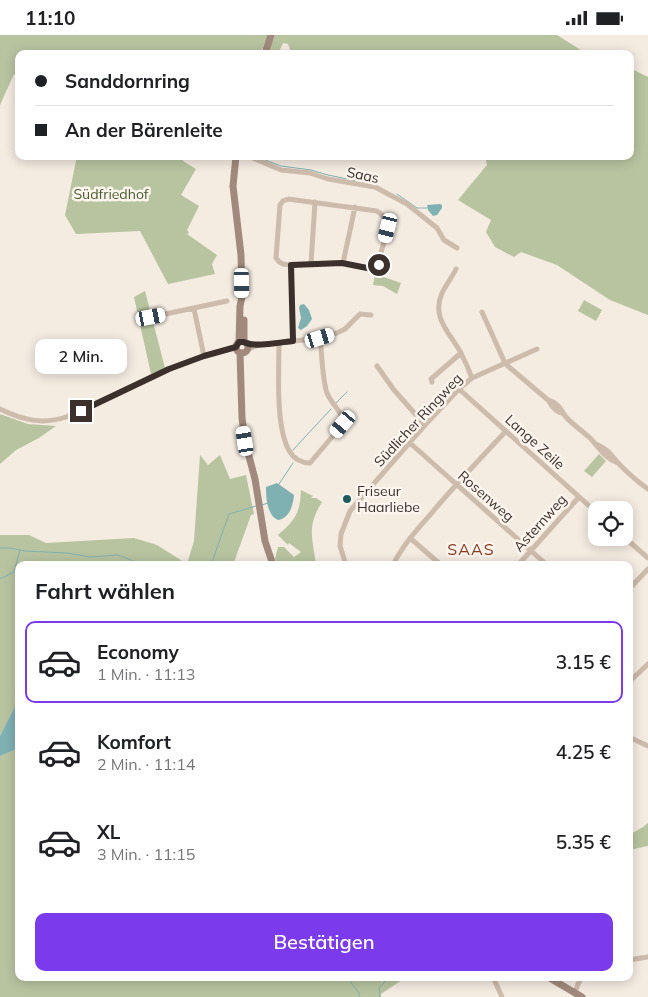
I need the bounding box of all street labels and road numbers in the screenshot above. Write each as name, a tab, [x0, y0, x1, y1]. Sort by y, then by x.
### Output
street label: Saas	[345, 163, 381, 187]
street label: Südlicher Ringweg	[370, 370, 466, 470]
street label: Lange Zeile	[501, 411, 569, 473]
street label: Rosenweg	[454, 467, 518, 525]
street label: Asternweg	[510, 491, 570, 555]

